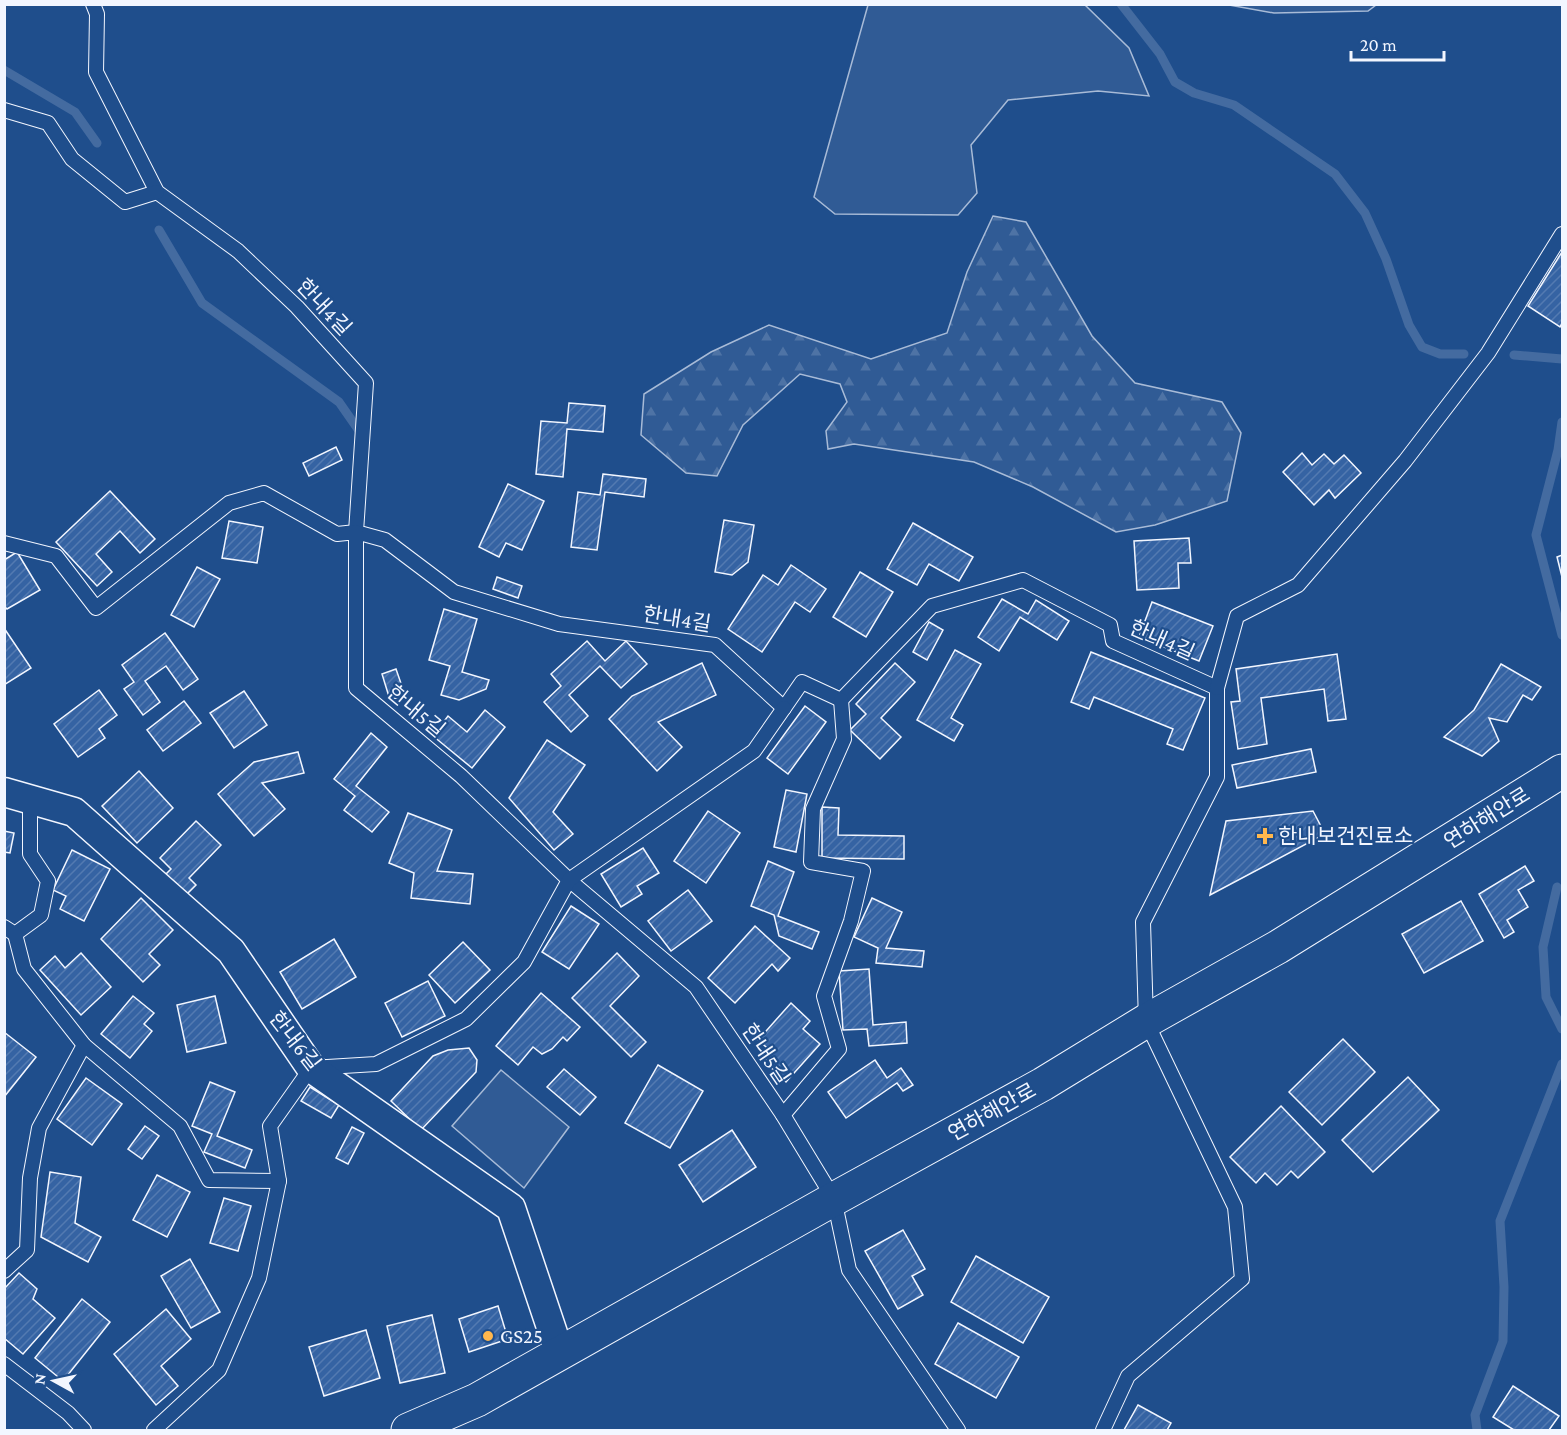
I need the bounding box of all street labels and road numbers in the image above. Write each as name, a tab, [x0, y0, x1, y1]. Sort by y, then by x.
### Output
street label: 한내4길	[292, 274, 356, 340]
street label: 한내4길	[641, 602, 713, 636]
street label: 한내4길	[1126, 615, 1198, 665]
street label: 한내5길	[382, 680, 450, 742]
street label: 연하해안로	[1440, 782, 1534, 854]
street label: 한내6길	[264, 1007, 326, 1075]
street label: 한내5길	[737, 1019, 795, 1089]
street label: 연하해안로	[944, 1078, 1040, 1146]

